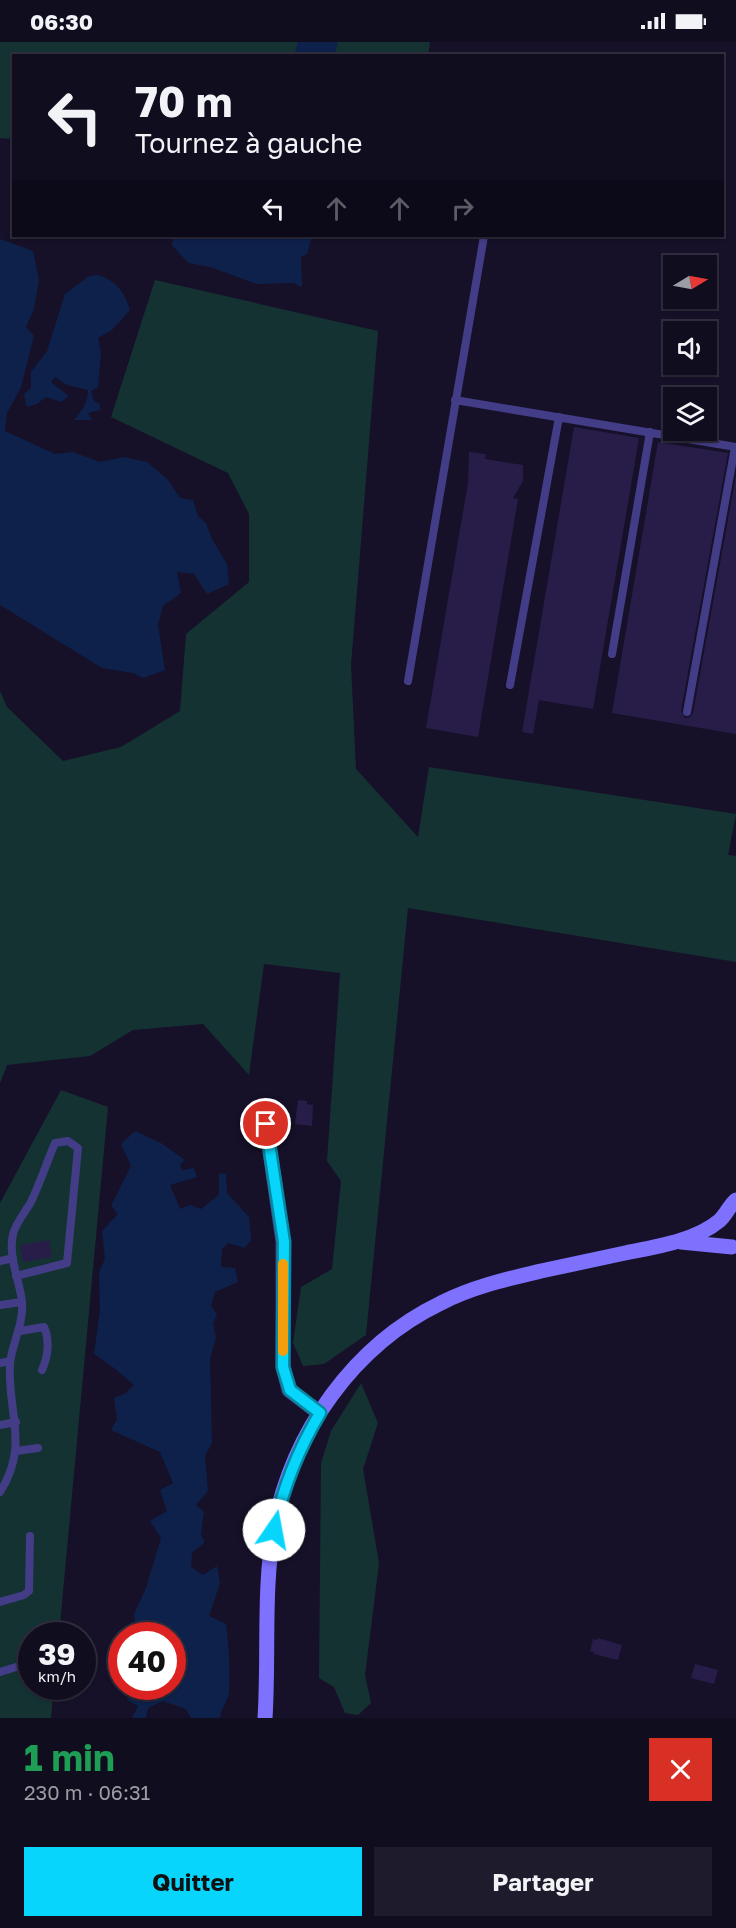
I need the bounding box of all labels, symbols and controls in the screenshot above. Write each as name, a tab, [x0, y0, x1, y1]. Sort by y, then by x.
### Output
text: 06:30	[30, 8, 93, 35]
text: 70 m	[135, 76, 232, 126]
icon: left	[36, 78, 114, 156]
text: Tournez à gauche	[135, 127, 362, 159]
icon: left	[257, 192, 290, 225]
icon: ahead	[320, 192, 353, 225]
icon: ahead	[383, 192, 416, 225]
icon: right	[446, 192, 479, 225]
north arrow	[663, 255, 717, 309]
map controls	[663, 255, 717, 441]
button: sound	[663, 321, 717, 375]
button: layers	[663, 387, 717, 441]
pin	[240, 1098, 291, 1149]
icon: arrive	[249, 1107, 282, 1140]
position arrow	[242, 1498, 306, 1562]
speed limit sign: 40	[108, 1622, 186, 1700]
text: 39	[38, 1636, 76, 1672]
text: km/h	[38, 1667, 76, 1685]
text: 1 min	[24, 1736, 115, 1779]
button: close	[649, 1738, 712, 1801]
text: 230 m · 06:31	[24, 1780, 150, 1804]
button: Quitter	[24, 1847, 362, 1916]
button: Partager	[374, 1847, 712, 1916]

